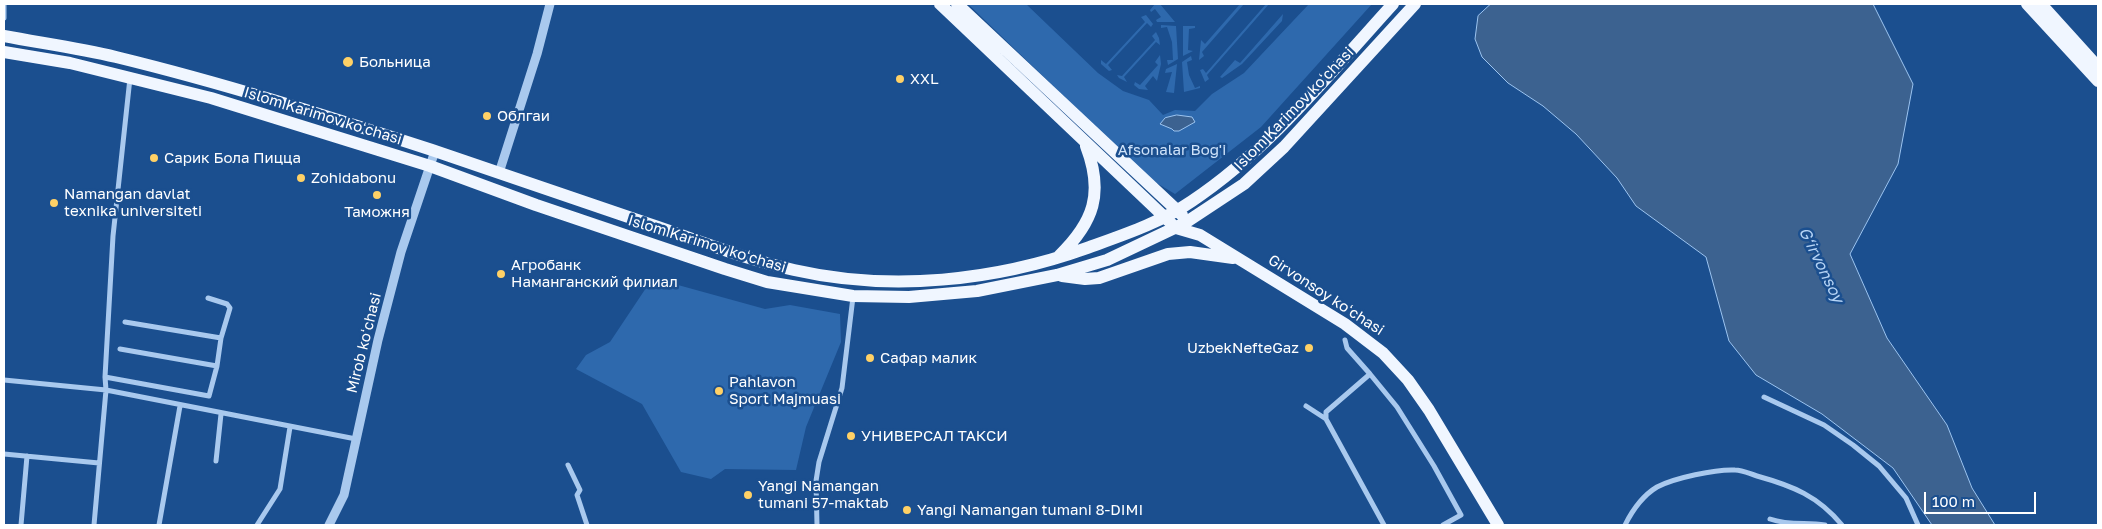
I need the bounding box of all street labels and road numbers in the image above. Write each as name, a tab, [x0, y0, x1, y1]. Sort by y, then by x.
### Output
street label: Islom Karimov koʻchasi	[1230, 44, 1358, 174]
street label: Islom Karimov koʻchasi	[242, 83, 404, 149]
street label: Islom Karimov koʻchasi	[626, 211, 788, 277]
street label: Girvonsoy koʻchasi	[1265, 251, 1387, 339]
street label: Mirob koʻchasi	[343, 291, 385, 395]

